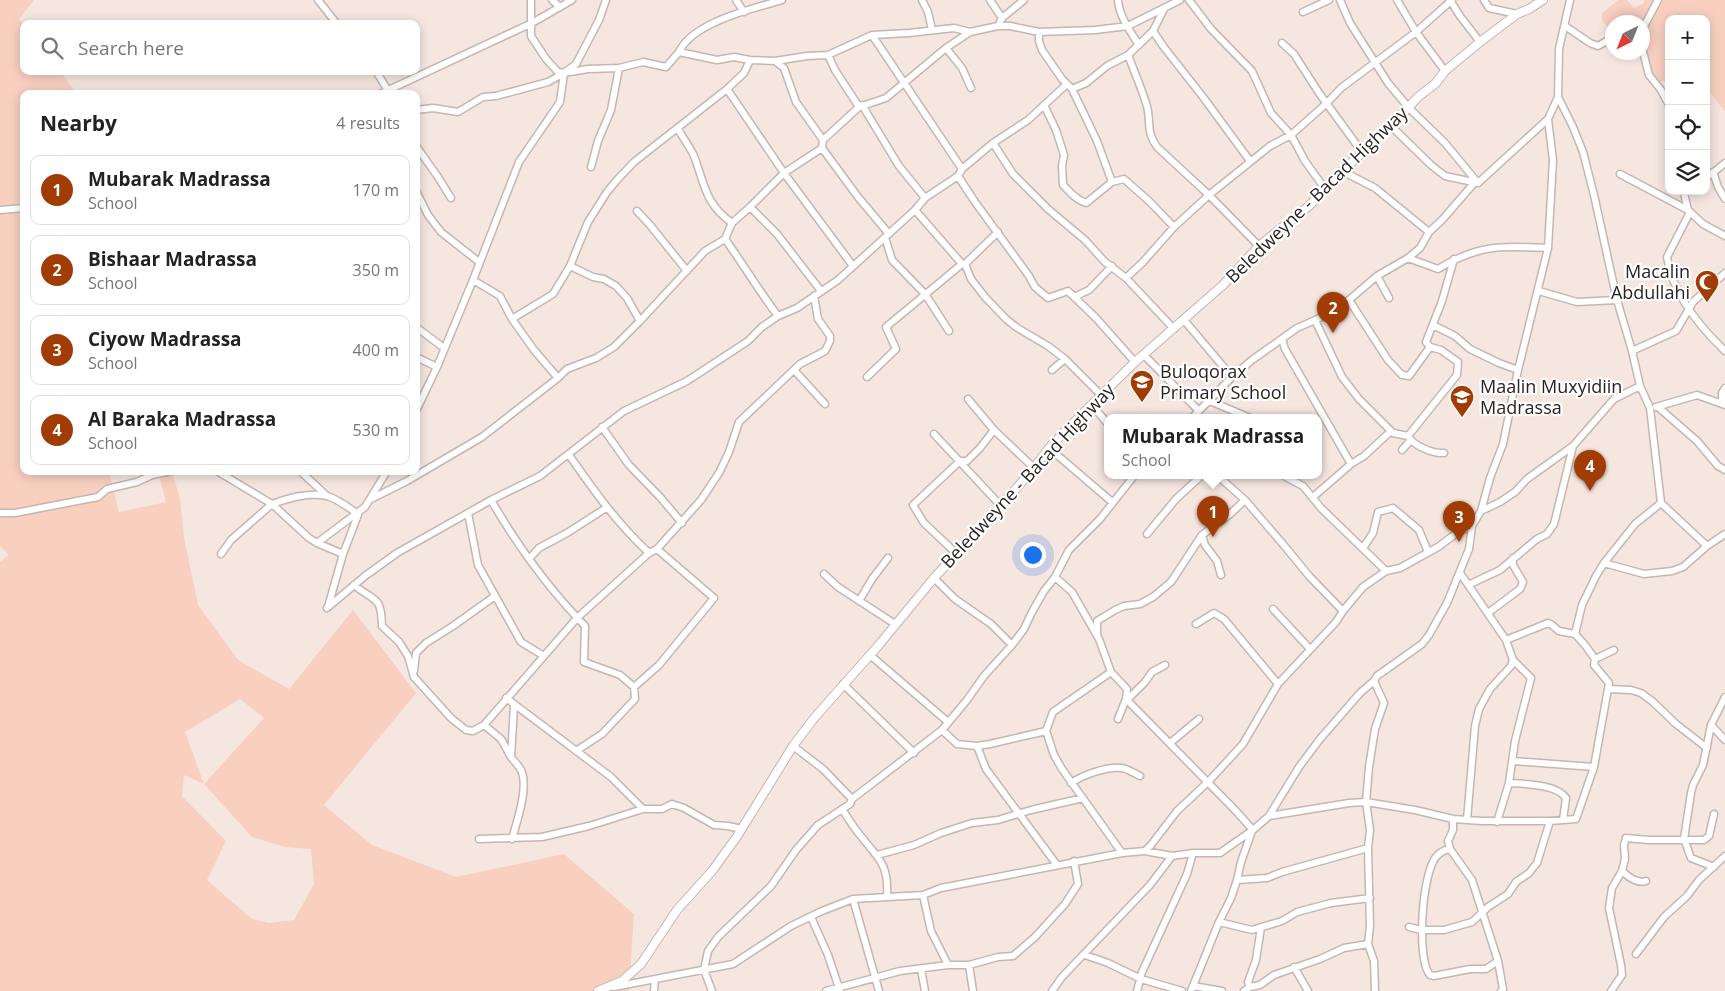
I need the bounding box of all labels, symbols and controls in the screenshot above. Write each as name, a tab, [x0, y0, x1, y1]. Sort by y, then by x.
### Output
north arrow	[1605, 15, 1650, 60]
map controls	[1665, 15, 1710, 195]
button: +	[1665, 15, 1710, 60]
search box	[20, 20, 420, 75]
icon: search	[38, 34, 66, 62]
text: Search here	[78, 35, 184, 61]
button: −	[1665, 60, 1710, 105]
street label: Beledweyne - Bacad Highway	[1220, 100, 1413, 288]
button: locate	[1665, 105, 1710, 150]
text: Nearby	[40, 109, 117, 137]
text: 4 results	[336, 112, 400, 134]
button: layers	[1665, 150, 1710, 195]
text: Mubarak Madrassa	[88, 166, 271, 192]
text: 1	[52, 179, 62, 201]
text: 170 m	[353, 179, 399, 201]
text: School	[88, 192, 138, 214]
text: Bishaar Madrassa	[88, 246, 257, 272]
text: 2	[52, 259, 62, 281]
text: 350 m	[353, 259, 399, 281]
place label: Macalin Abdullahi	[1611, 259, 1690, 304]
mosque icon: Macalin Abdullahi	[1694, 269, 1720, 303]
text: School	[88, 272, 138, 294]
pin: 2	[1317, 292, 1349, 333]
text: Ciyow Madrassa	[88, 326, 242, 352]
text: 3	[52, 339, 62, 361]
text: 400 m	[353, 339, 399, 361]
text: School	[88, 352, 138, 374]
place label: Buloqorax Primary School	[1160, 359, 1286, 404]
school or university icon: Buloqorax Primary School	[1129, 369, 1155, 403]
place label: Maalin Muxyidiin Madrassa	[1480, 374, 1622, 419]
street label: Beledweyne - Bacad Highway	[935, 377, 1120, 573]
school or university icon: Maalin Muxyidiin Madrassa	[1449, 384, 1475, 418]
text: Al Baraka Madrassa	[88, 406, 276, 432]
popup	[1104, 414, 1322, 479]
text: 4	[52, 419, 62, 441]
text: 530 m	[353, 419, 399, 441]
text: Mubarak Madrassa	[1122, 423, 1304, 449]
text: School	[88, 432, 138, 454]
text: School	[1122, 449, 1171, 471]
pin: 4	[1574, 450, 1606, 491]
pin: 1	[1197, 496, 1229, 537]
pin: 3	[1443, 501, 1475, 542]
your location	[1020, 542, 1046, 568]

